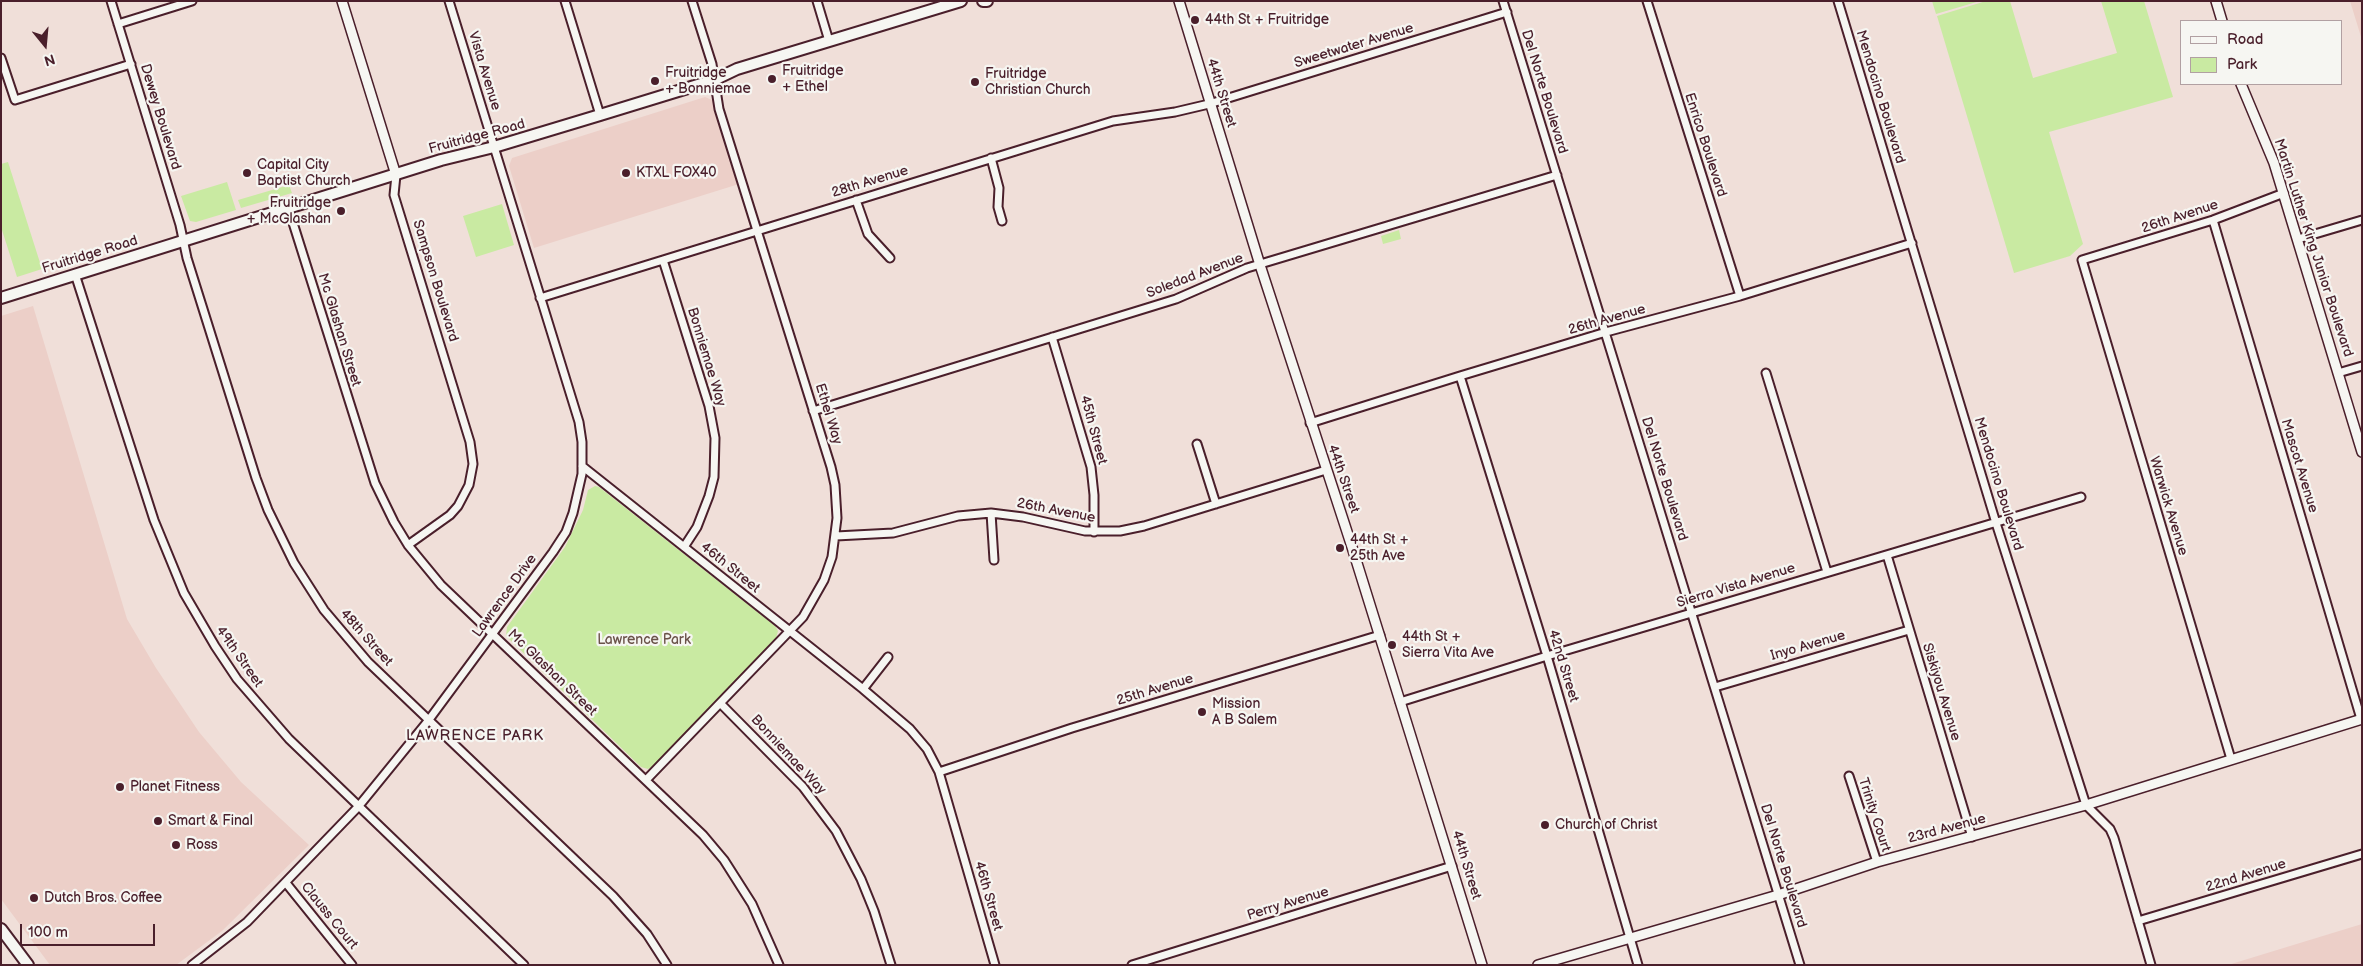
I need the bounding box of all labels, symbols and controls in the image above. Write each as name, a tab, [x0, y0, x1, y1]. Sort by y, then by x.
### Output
place label: 44th St + Fruitridge	[1205, 12, 1329, 28]
marker: 44th St + Fruitridge	[1189, 14, 1201, 26]
north arrow	[20, 20, 70, 70]
street label: Sweetwater Avenue	[1292, 20, 1416, 72]
legend	[2180, 20, 2343, 85]
street label: Del Norte Boulevard	[1517, 28, 1571, 156]
street label: Mendocino Boulevard	[1852, 28, 1908, 166]
street label: Vista Avenue	[464, 30, 504, 112]
text: Road	[2227, 30, 2263, 49]
text: N	[42, 50, 57, 69]
text: Park	[2227, 55, 2257, 74]
street label: 44th Street	[1203, 56, 1239, 130]
street label: Dewey Boulevard	[136, 62, 184, 172]
place label: Fruitridge + Ethel	[782, 63, 844, 95]
place label: Fruitridge + Bonniemae	[665, 65, 751, 98]
place label: Fruitridge Christian Church	[985, 66, 1091, 98]
marker: Fruitridge + Ethel	[766, 73, 778, 85]
marker: Fruitridge + Bonniemae	[649, 75, 661, 87]
marker: Fruitridge Christian Church	[969, 76, 981, 88]
street label: Enrico Boulevard	[1680, 91, 1730, 199]
street label: Fruitridge Road	[427, 116, 527, 158]
street label: Martin Luther King Junior Boulevard	[2270, 137, 2356, 359]
place label: Capital City Baptist Church	[257, 157, 350, 190]
street label: 28th Avenue	[830, 162, 910, 202]
place label: KTXL FOX40	[636, 165, 717, 181]
marker: Capital City Baptist Church	[241, 167, 253, 179]
marker: KTXL FOX40	[620, 167, 632, 179]
place label: Fruitridge + McGlashan	[246, 195, 331, 228]
street label: 26th Avenue	[2140, 197, 2220, 237]
marker: Fruitridge + McGlashan	[335, 205, 347, 217]
street label: Sampson Boulevard	[408, 218, 462, 344]
street label: Fruitridge Road	[40, 232, 140, 278]
street label: Soledad Avenue	[1144, 250, 1246, 302]
street label: Mc Glashan Street	[314, 271, 364, 389]
street label: 26th Avenue	[1566, 301, 1648, 339]
street label: Bonniemae Way	[683, 305, 729, 409]
street label: Ethel Way	[811, 382, 845, 446]
street label: 45th Street	[1076, 394, 1110, 466]
street label: Del Norte Boulevard	[1637, 415, 1691, 543]
street label: Mendocino Boulevard	[1970, 415, 2026, 553]
street label: Mascot Avenue	[2277, 417, 2321, 515]
street label: 44th Street	[1323, 443, 1363, 515]
street label: Warwick Avenue	[2145, 454, 2191, 558]
street label: 26th Avenue	[1015, 495, 1097, 527]
place label: 44th St + 25th Ave	[1350, 532, 1409, 564]
street label: 46th Street	[697, 539, 763, 597]
marker: 44th St + 25th Ave	[1334, 542, 1346, 554]
street label: Lawrence Drive	[469, 551, 541, 641]
street label: Sierra Vista Avenue	[1675, 560, 1797, 612]
street label: 48th Street	[336, 606, 396, 670]
street label: 49th Street	[212, 623, 266, 691]
street label: Mc Glashan Street	[504, 626, 600, 720]
street label: Inyo Avenue	[1769, 627, 1847, 665]
street label: 42nd Street	[1544, 628, 1582, 704]
place label: 44th St + Sierra Vita Ave	[1402, 629, 1494, 662]
park label: Lawrence Park	[597, 632, 691, 648]
marker: 44th St + Sierra Vita Ave	[1386, 639, 1398, 651]
street label: Siskiyou Avenue	[1918, 641, 1964, 743]
street label: 25th Avenue	[1115, 670, 1195, 710]
place label: Mission A B Salem	[1212, 696, 1277, 729]
marker: Mission A B Salem	[1196, 706, 1208, 718]
street label: Bonniemae Way	[747, 712, 829, 798]
district label: LAWRENCE PARK	[404, 727, 546, 745]
street label: Trinity Court	[1854, 776, 1894, 854]
place label: Planet Fitness	[130, 779, 220, 795]
marker: Planet Fitness	[114, 781, 126, 793]
street label: Del Norte Boulevard	[1756, 802, 1810, 930]
street label: 23rd Avenue	[1906, 811, 1988, 847]
place label: Smart & Final	[168, 813, 253, 829]
marker: Smart & Final	[152, 815, 164, 827]
place label: Church of Christ	[1555, 817, 1657, 833]
marker: Church of Christ	[1539, 819, 1551, 831]
street label: 44th Street	[1448, 828, 1484, 902]
place label: Ross	[186, 837, 218, 853]
marker: Ross	[170, 839, 182, 851]
street label: 22nd Avenue	[2204, 856, 2288, 896]
street label: 46th Street	[970, 859, 1006, 933]
street label: Clauss Court	[297, 879, 361, 953]
street label: Perry Avenue	[1245, 884, 1331, 924]
place label: Dutch Bros. Coffee	[44, 890, 162, 906]
marker: Dutch Bros. Coffee	[28, 892, 40, 904]
scale bar	[22, 914, 158, 946]
text: 100 m	[28, 923, 68, 942]

